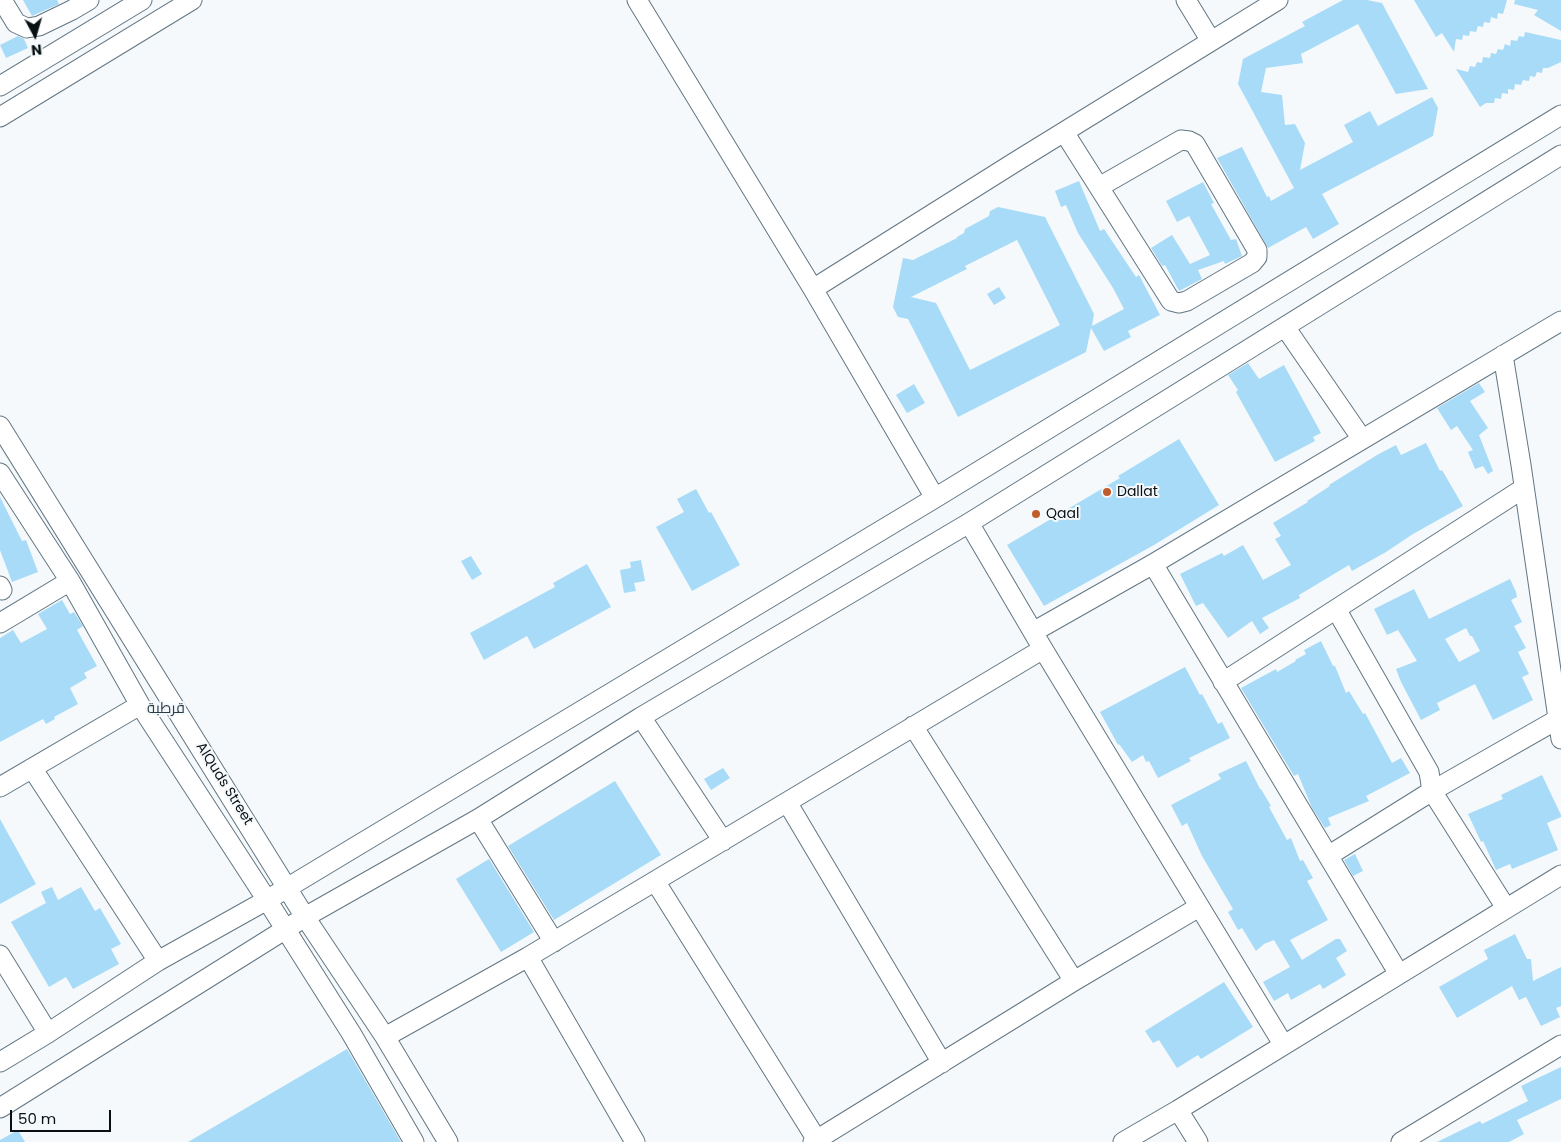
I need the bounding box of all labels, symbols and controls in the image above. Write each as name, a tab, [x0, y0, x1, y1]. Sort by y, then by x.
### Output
north arrow	[10, 10, 60, 60]
text: N	[30, 39, 43, 60]
place label: Dallat	[1117, 484, 1158, 500]
marker: Dallat	[1101, 486, 1113, 498]
place label: Qaal	[1046, 506, 1079, 522]
marker: Qaal	[1030, 508, 1042, 520]
district label: قرطبة	[147, 700, 185, 718]
street label: AlQuds Street	[192, 740, 256, 828]
scale bar	[12, 1100, 114, 1132]
text: 50 m	[18, 1108, 56, 1129]

